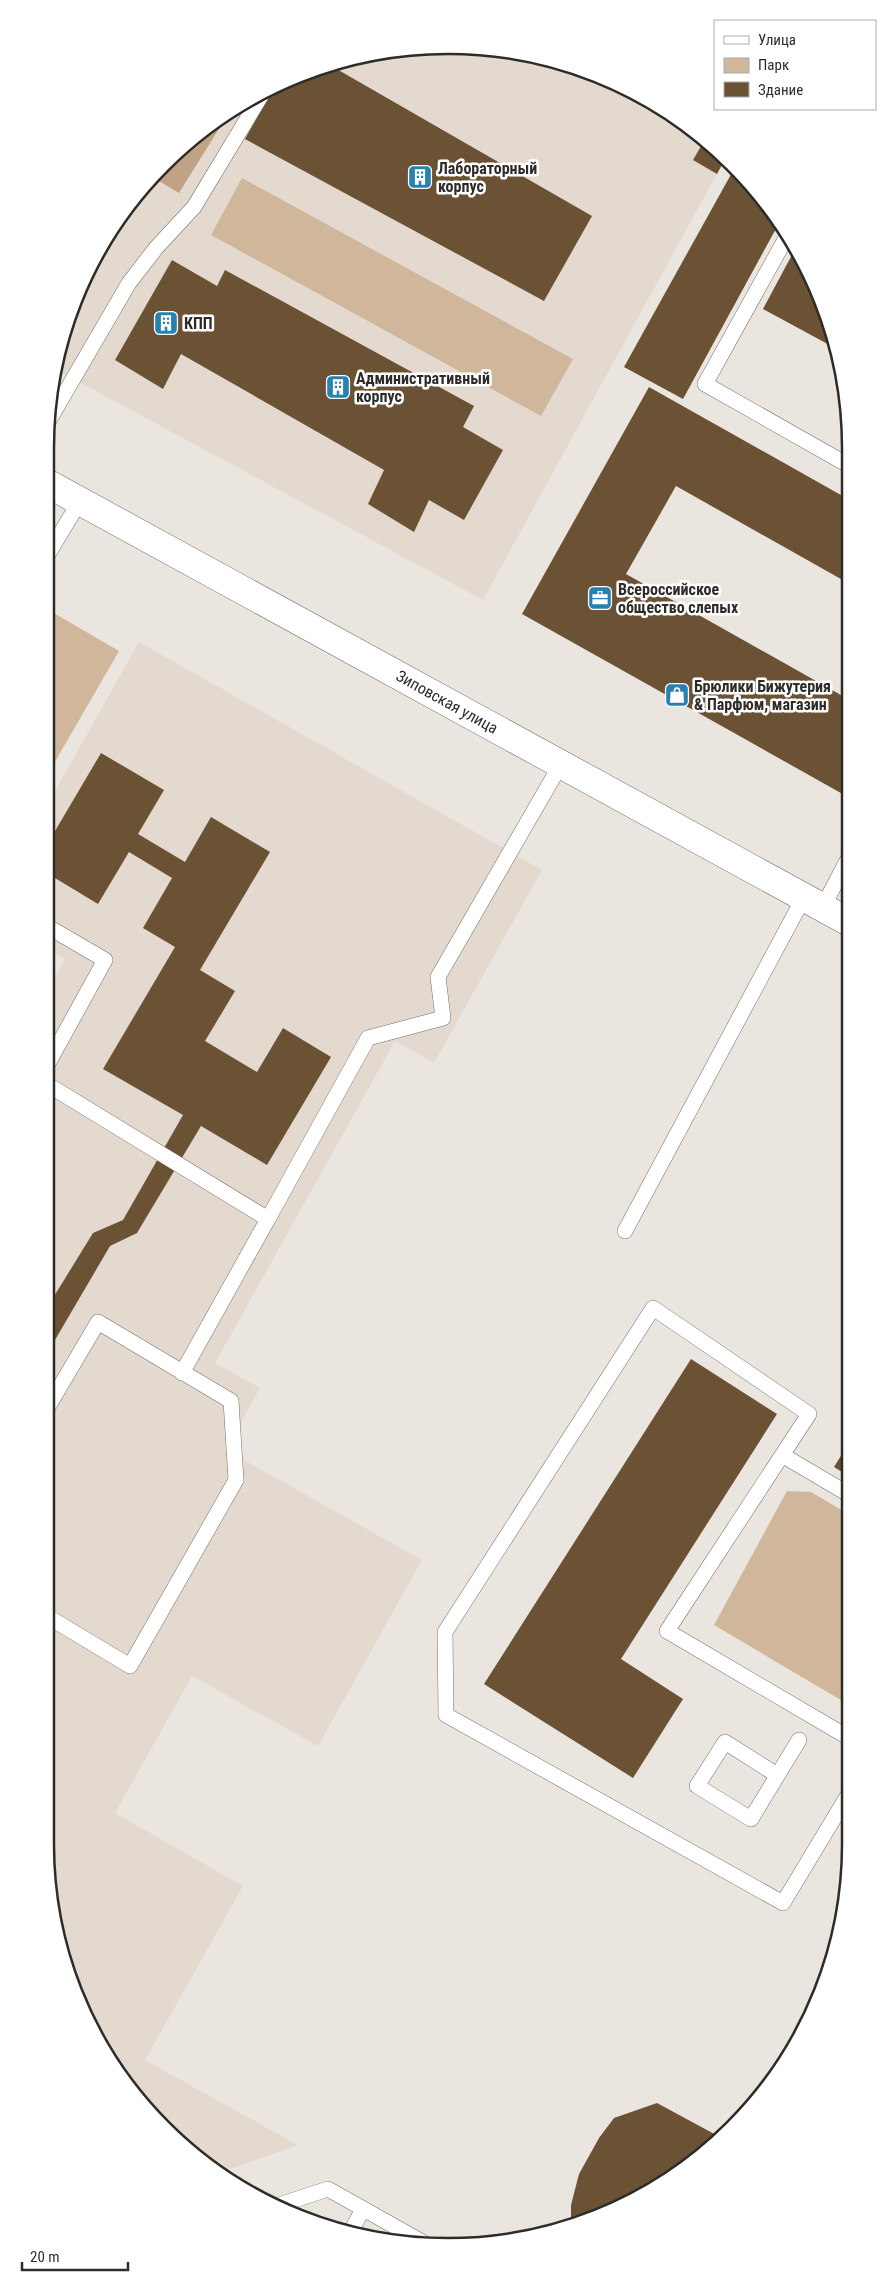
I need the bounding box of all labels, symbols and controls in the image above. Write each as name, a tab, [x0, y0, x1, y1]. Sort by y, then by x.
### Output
legend	[714, 20, 876, 110]
text: Улица	[758, 31, 796, 49]
text: Парк	[758, 56, 789, 74]
text: Здание	[758, 81, 803, 99]
place label: Лабораторный корпус	[438, 159, 537, 196]
building icon: Лабораторный корпус	[407, 164, 433, 190]
building icon: КПП	[153, 310, 179, 336]
place label: КПП	[184, 314, 213, 333]
place label: Административный корпус	[356, 369, 490, 406]
building icon: Административный корпус	[325, 374, 351, 400]
place label: Всероссийское общество слепых	[618, 580, 739, 617]
office icon: Всероссийское общество слепых	[587, 585, 613, 611]
street label: Зиповская улица	[393, 666, 501, 738]
place label: Брюлики Бижутерия & Парфюм, магазин	[694, 677, 831, 714]
shop icon: Брюлики Бижутерия & Парфюм, магазин	[664, 682, 690, 708]
scale bar	[22, 2240, 129, 2272]
text: 20 m	[30, 2248, 60, 2266]

